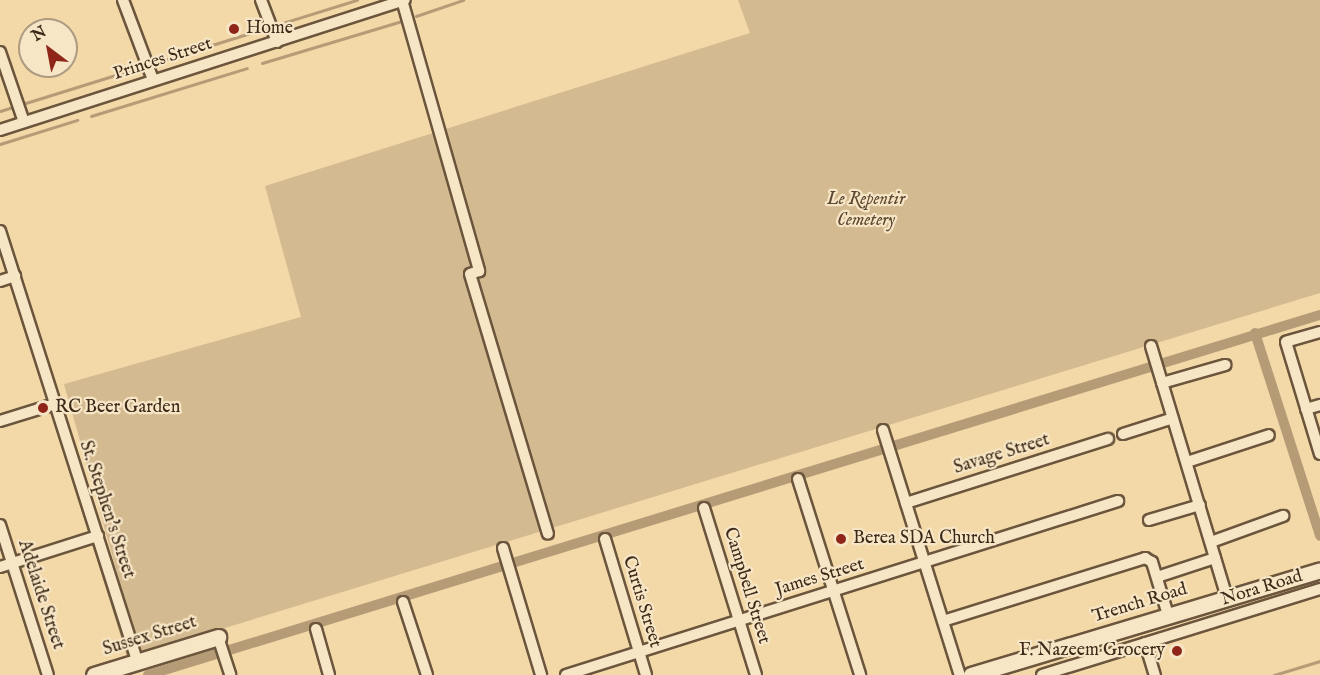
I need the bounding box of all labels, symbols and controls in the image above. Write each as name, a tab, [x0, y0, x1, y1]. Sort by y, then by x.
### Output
north arrow	[18, 18, 78, 78]
place label: Home	[246, 18, 293, 40]
text: N	[28, 22, 51, 47]
marker: Home	[227, 22, 241, 36]
street label: Princes Street	[111, 34, 215, 86]
park label: Le Repentir Cemetery	[827, 190, 905, 232]
place label: RC Beer Garden	[55, 397, 180, 419]
marker: RC Beer Garden	[36, 401, 50, 415]
street label: Savage Street	[951, 430, 1053, 480]
street label: St. Stephen's Street	[74, 438, 138, 582]
street label: Campbell Street	[718, 525, 774, 647]
place label: Berea SDA Church	[853, 528, 995, 550]
marker: Berea SDA Church	[834, 532, 848, 546]
street label: Adelaide Street	[12, 537, 68, 653]
street label: Curtis Street	[617, 554, 665, 650]
street label: James Street	[773, 554, 867, 602]
street label: Nora Road	[1219, 566, 1305, 612]
street label: Trench Road	[1090, 579, 1190, 629]
street label: Sussex Street	[101, 613, 199, 661]
place label: F. Nazeem Grocery	[1019, 640, 1165, 662]
marker: F. Nazeem Grocery	[1170, 644, 1184, 658]

